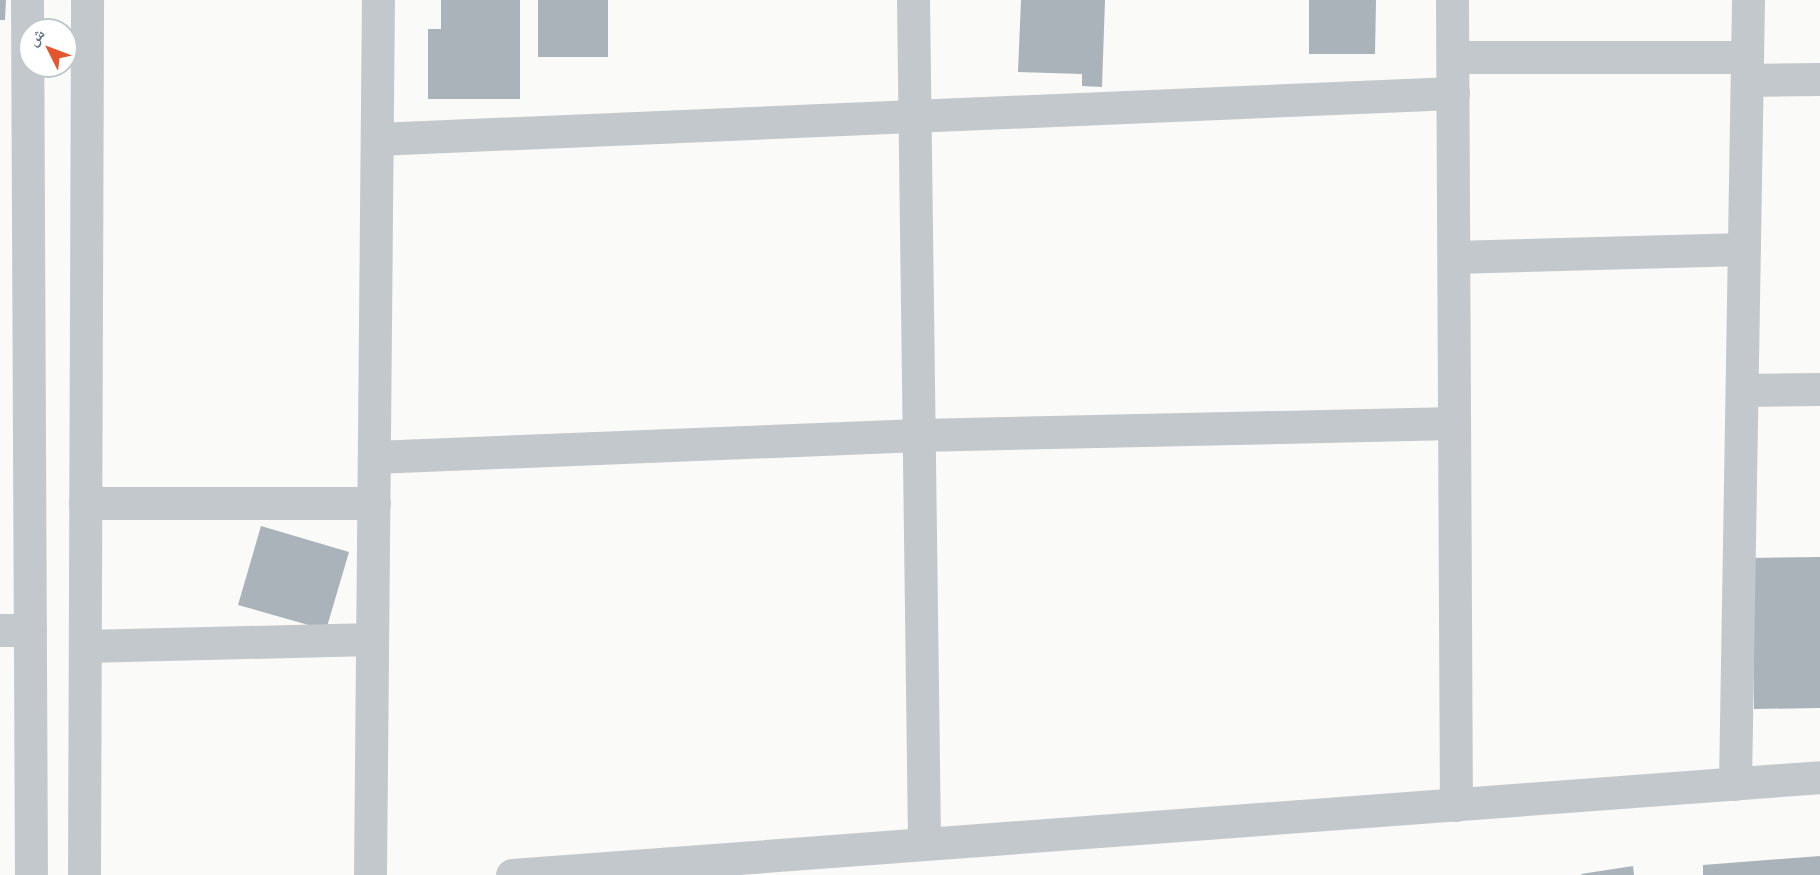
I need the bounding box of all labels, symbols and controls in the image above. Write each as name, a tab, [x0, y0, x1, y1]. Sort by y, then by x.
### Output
north arrow	[18, 18, 78, 78]
text: ش	[23, 24, 49, 50]

